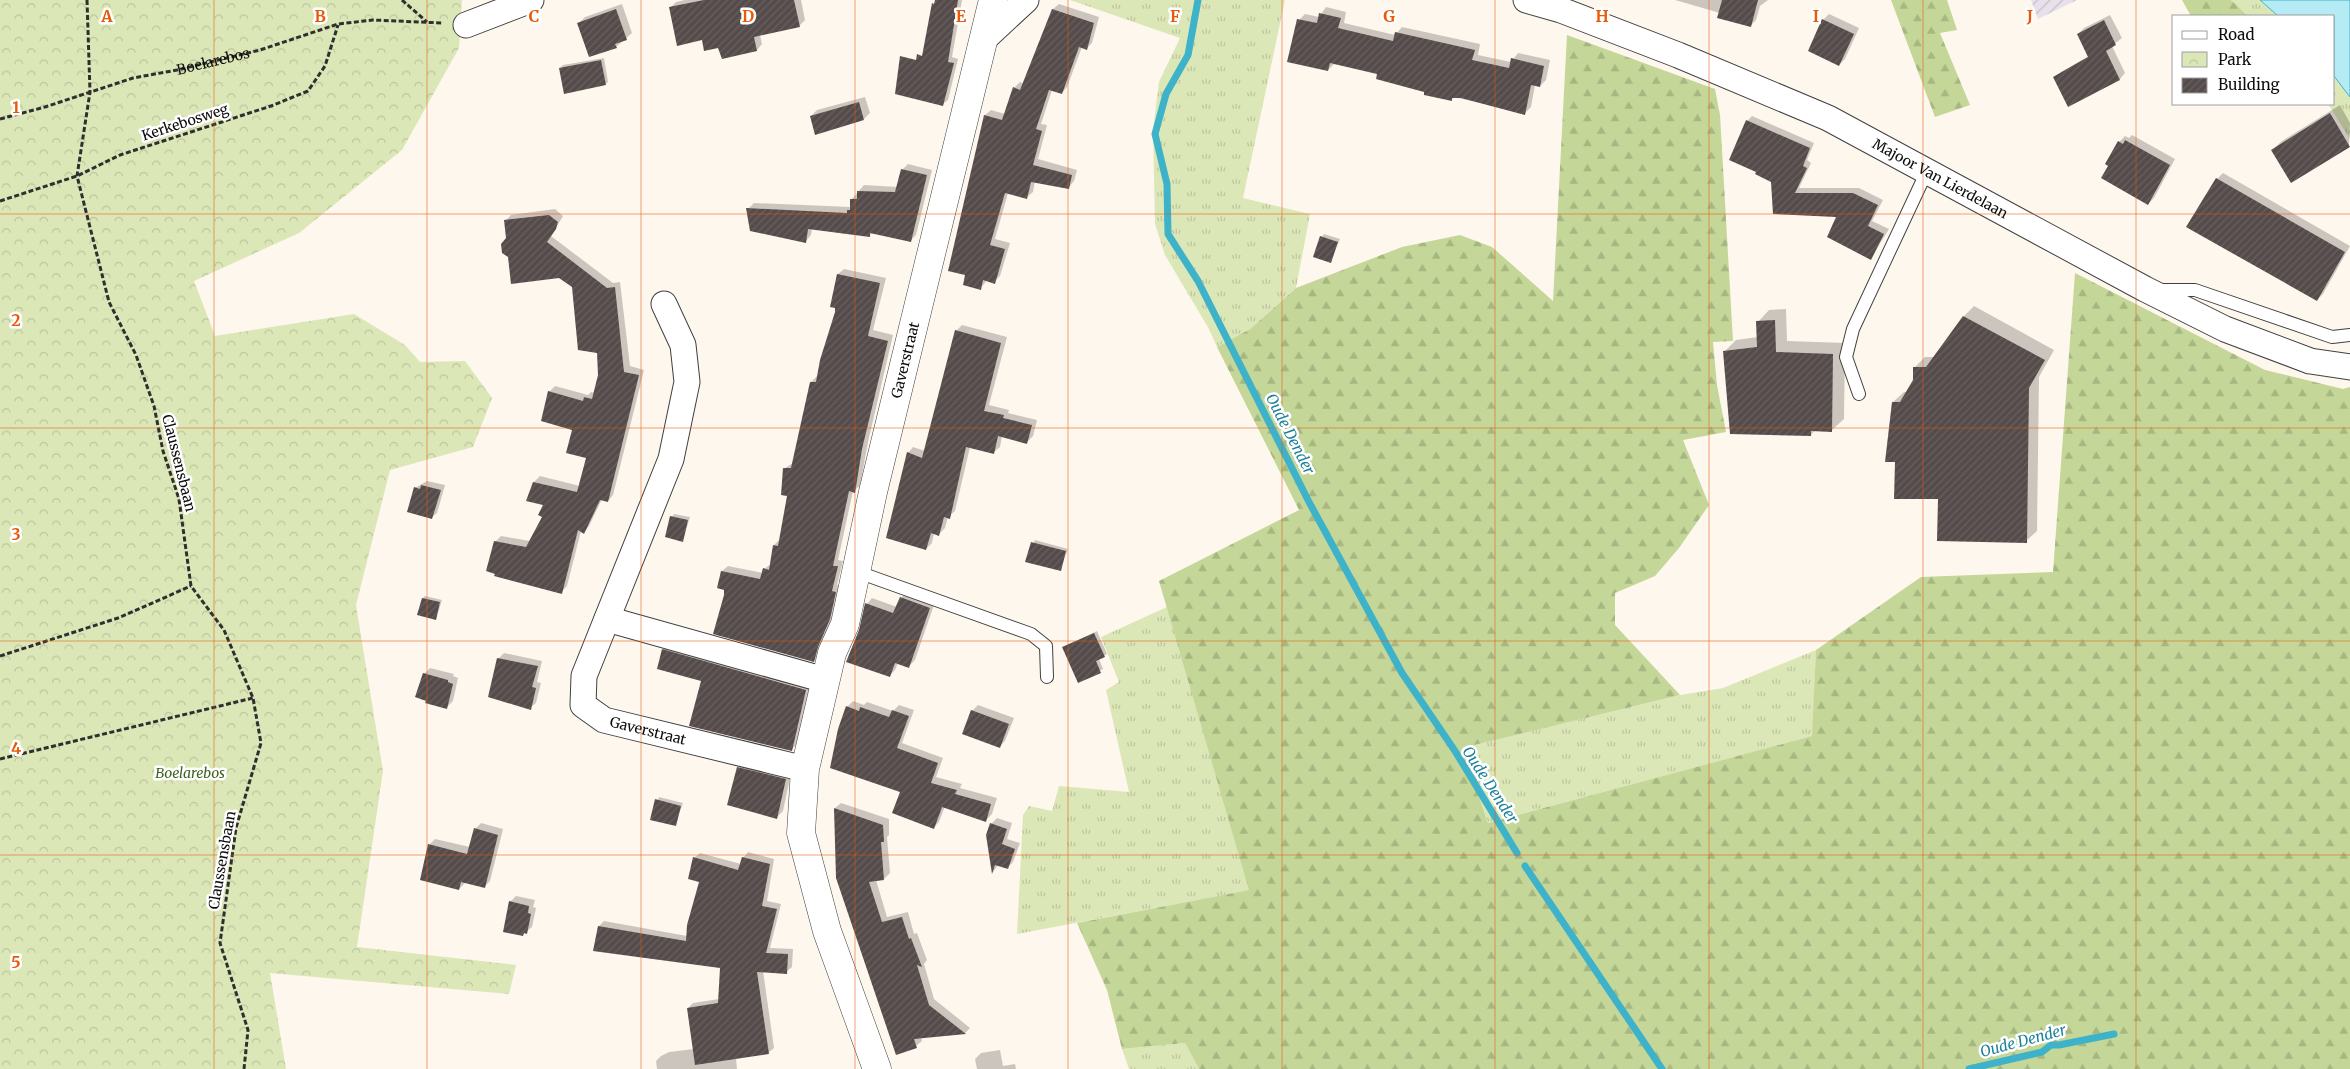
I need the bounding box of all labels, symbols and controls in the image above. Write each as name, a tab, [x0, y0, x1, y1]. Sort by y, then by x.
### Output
text: A	[100, 6, 113, 26]
text: B	[314, 6, 326, 26]
text: C	[529, 6, 539, 26]
text: D	[742, 6, 754, 26]
text: E	[956, 6, 967, 26]
text: F	[1170, 6, 1180, 26]
text: G	[1383, 6, 1395, 26]
text: H	[1595, 6, 1609, 26]
text: I	[1813, 6, 1819, 26]
text: J	[2026, 6, 2033, 26]
legend	[2172, 15, 2335, 105]
text: Road	[2218, 25, 2254, 44]
street label: Boelarebos	[175, 44, 251, 79]
text: Park	[2218, 50, 2252, 69]
text: Building	[2218, 75, 2280, 94]
text: 1	[12, 97, 20, 117]
street label: Kerkebosweg	[139, 99, 231, 144]
street label: Majoor Van Lierdelaan	[1869, 135, 2011, 222]
text: 2	[11, 310, 21, 330]
street label: Gaverstraat	[887, 320, 923, 400]
water label: Oude Dender	[1262, 390, 1319, 478]
street label: Claussensbaan	[158, 413, 200, 513]
text: 3	[11, 524, 21, 544]
street label: Gaverstraat	[608, 713, 689, 749]
text: 4	[11, 738, 21, 758]
water label: Oude Dender	[1458, 743, 1523, 828]
park label: Boelarebos	[155, 764, 225, 782]
street label: Claussensbaan	[204, 809, 240, 911]
text: 5	[11, 952, 21, 972]
water label: Oude Dender	[1978, 1020, 2069, 1061]

